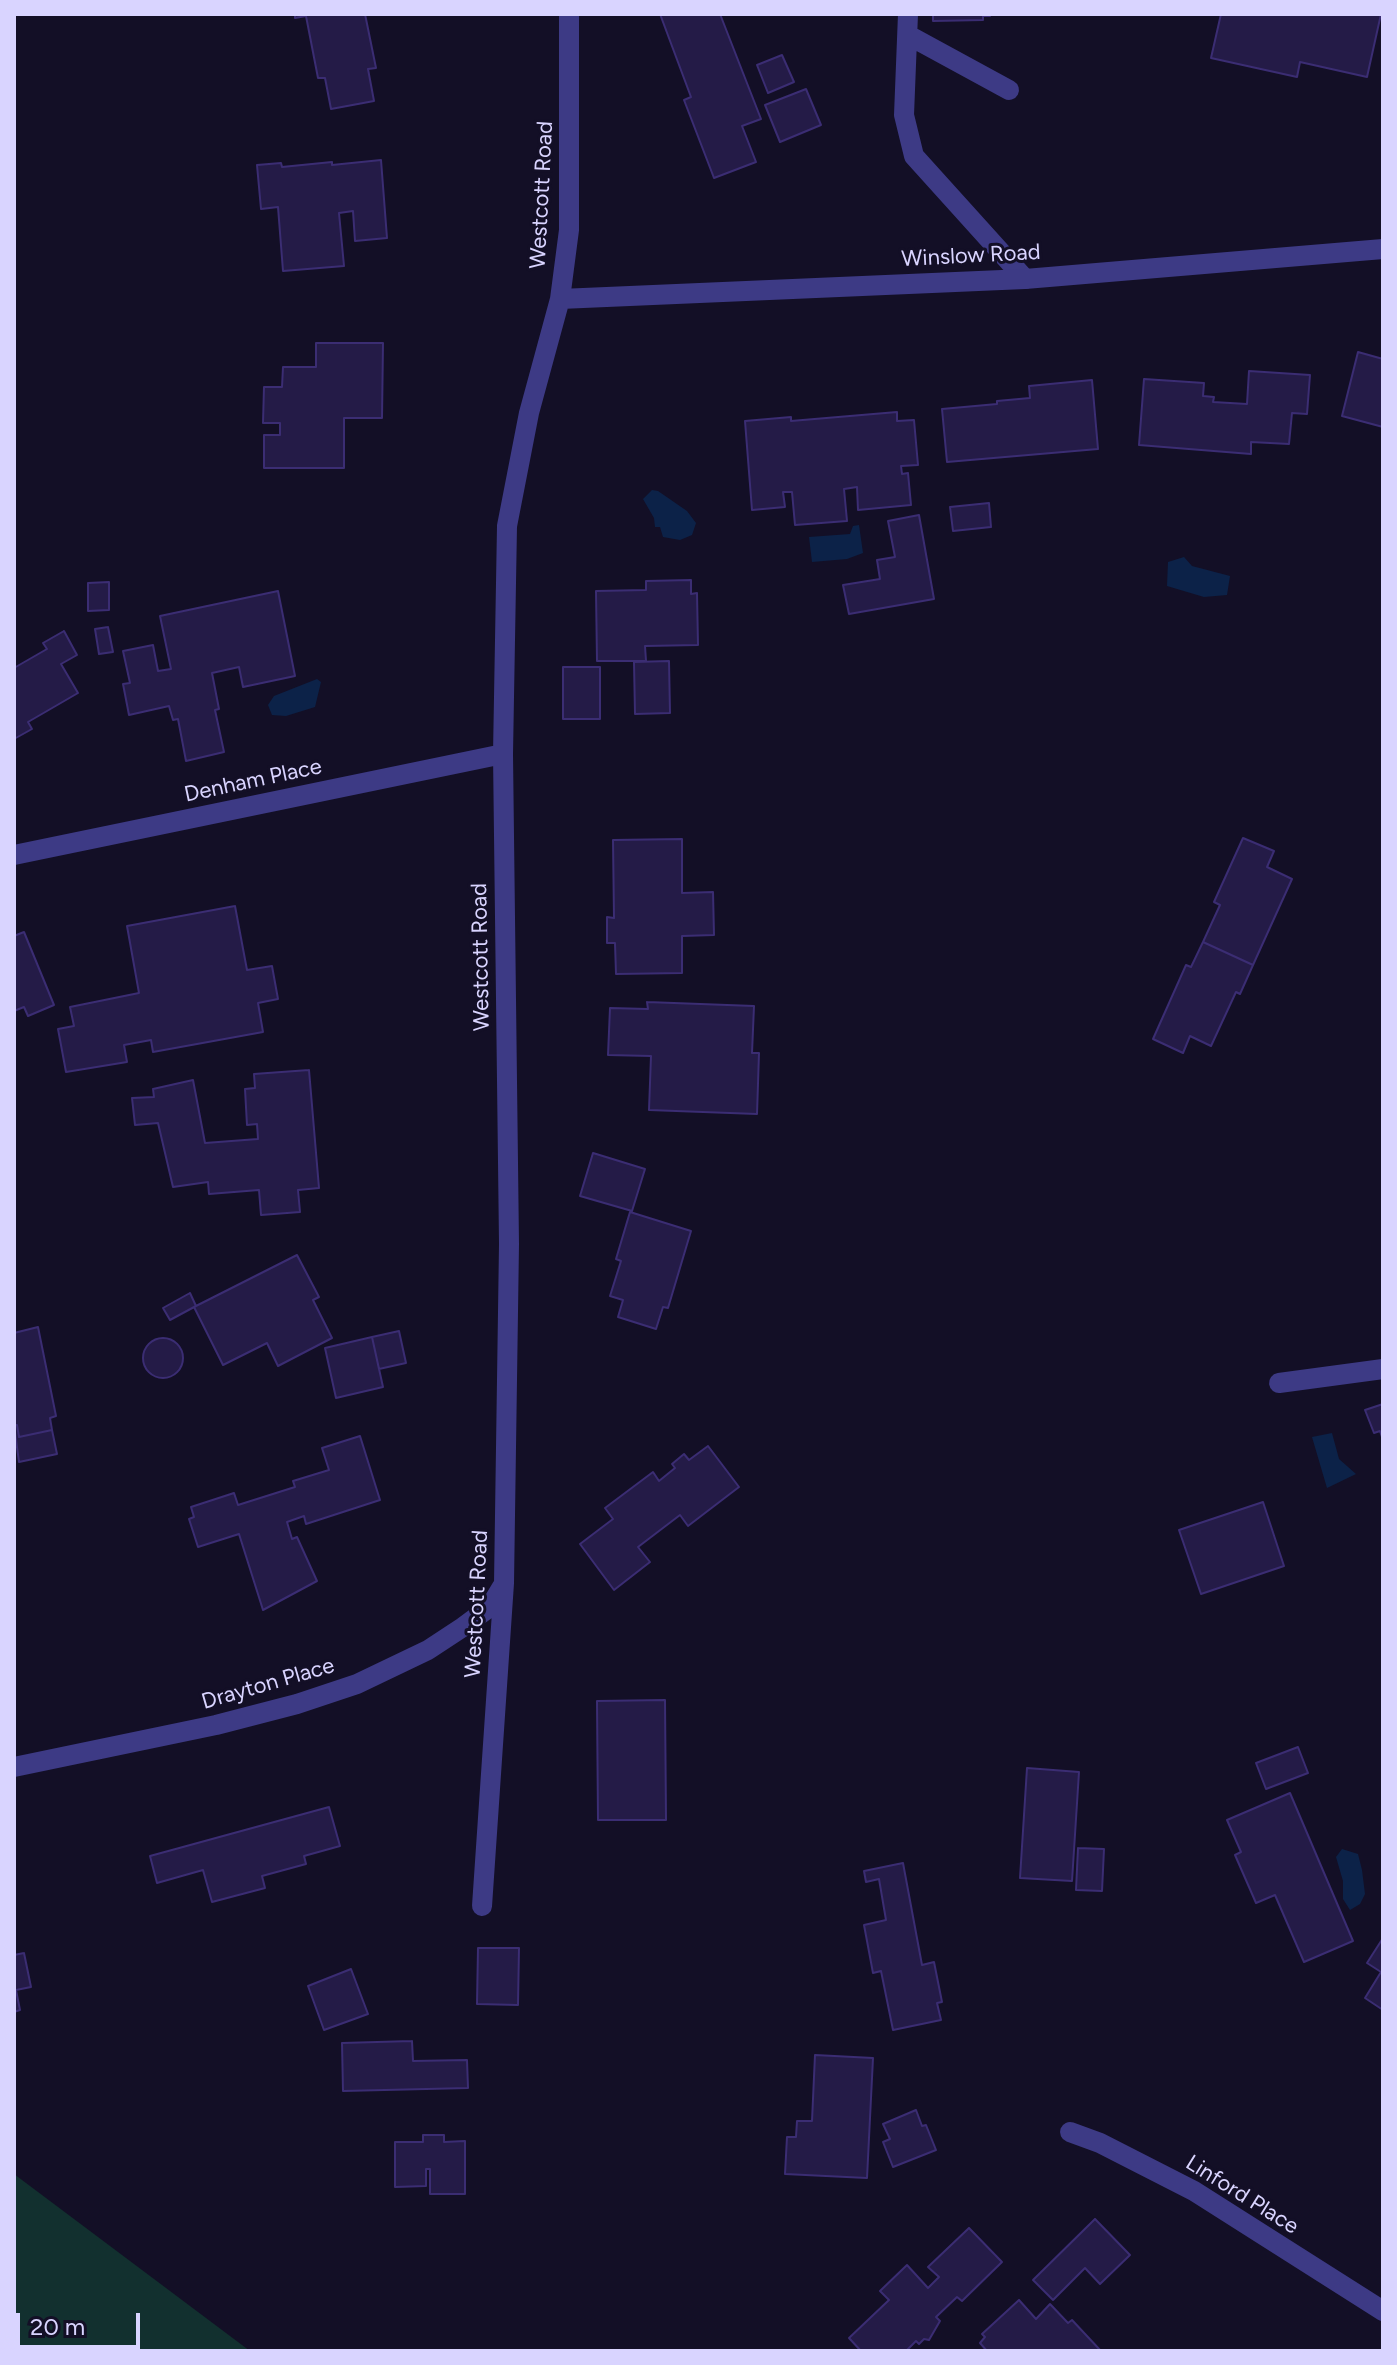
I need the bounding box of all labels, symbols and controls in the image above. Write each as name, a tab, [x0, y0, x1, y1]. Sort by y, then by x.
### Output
street label: Westcott Road	[525, 120, 559, 270]
street label: Winslow Road	[901, 239, 1041, 273]
street label: Denham Place	[182, 754, 324, 808]
street label: Westcott Road	[467, 883, 495, 1031]
street label: Westcott Road	[460, 1529, 494, 1679]
street label: Drayton Place	[199, 1652, 337, 1716]
street label: Linford Place	[1181, 2150, 1303, 2240]
scale bar	[20, 2297, 144, 2347]
text: 20 m	[30, 2312, 85, 2341]

